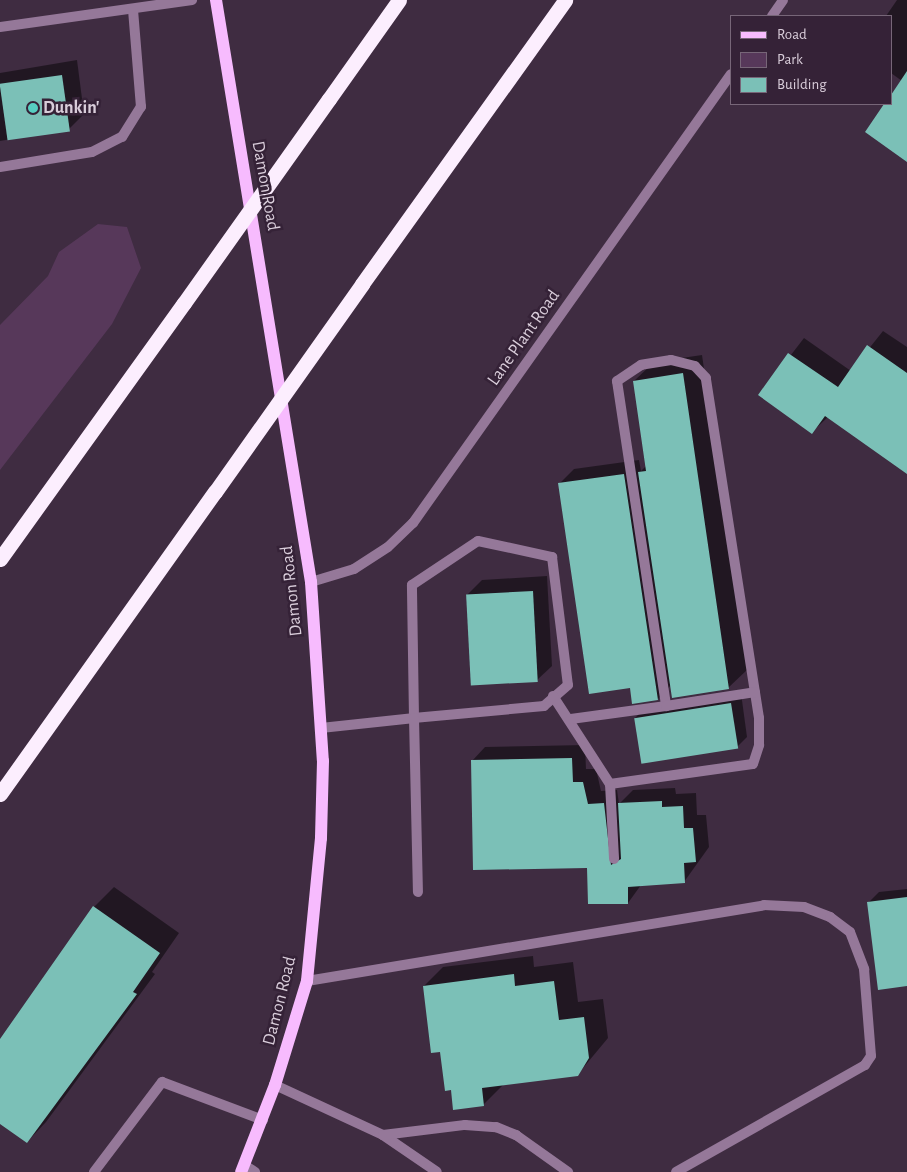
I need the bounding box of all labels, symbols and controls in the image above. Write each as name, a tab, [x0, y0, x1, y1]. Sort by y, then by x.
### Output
legend	[730, 15, 892, 105]
text: Road	[777, 27, 807, 42]
text: Park	[777, 52, 803, 67]
text: Building	[777, 77, 827, 92]
place label: Dunkin'	[43, 97, 100, 119]
marker: Dunkin'	[27, 102, 39, 114]
street label: Damon Road	[246, 139, 284, 233]
street label: Lane Plant Road	[483, 286, 565, 390]
street label: Damon Road	[277, 545, 307, 637]
street label: Damon Road	[259, 954, 301, 1048]

